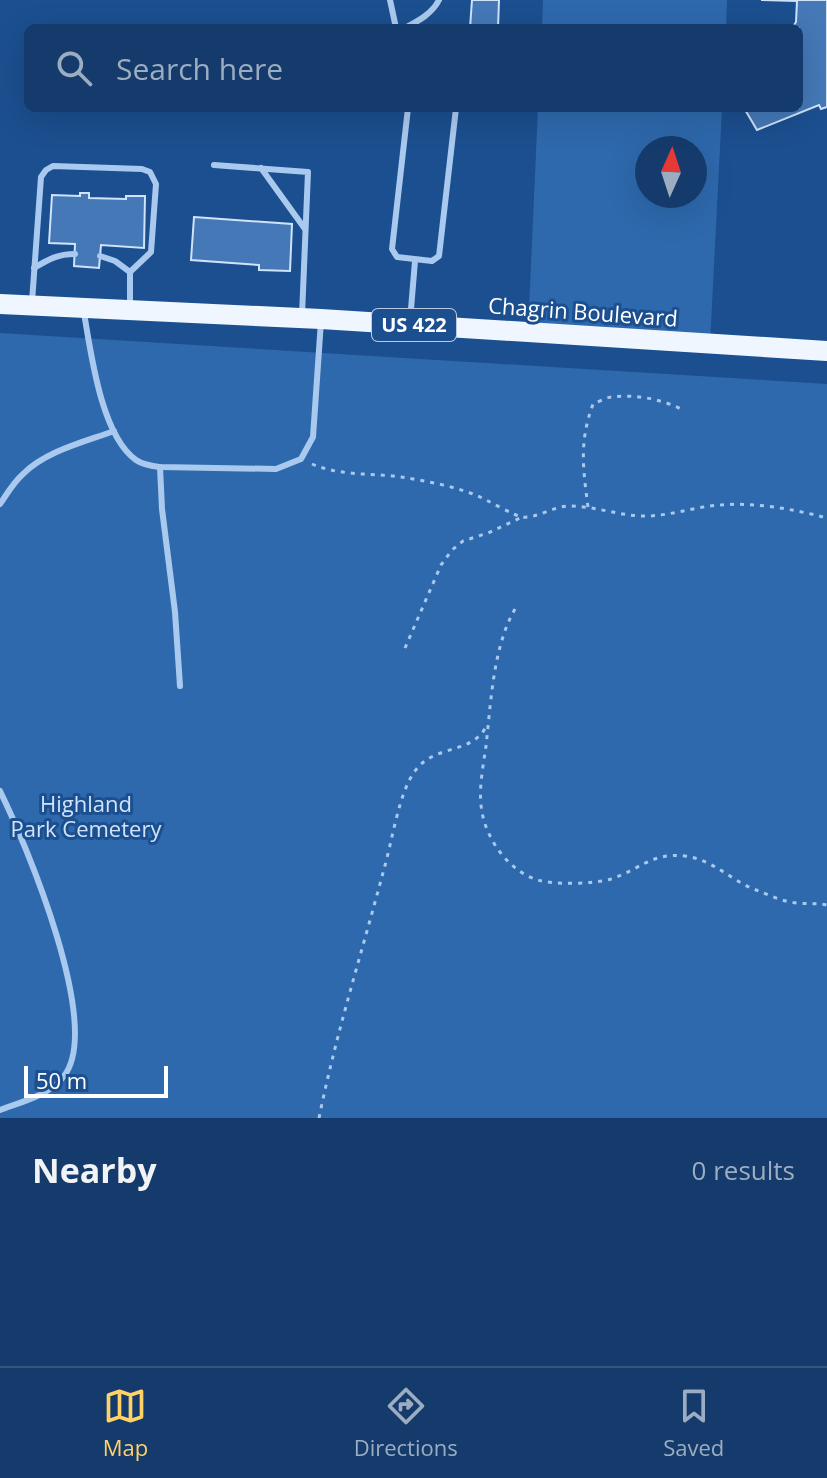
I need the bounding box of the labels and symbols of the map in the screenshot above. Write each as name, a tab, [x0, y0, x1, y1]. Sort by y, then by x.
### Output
north arrow	[635, 136, 707, 208]
street label: Chagrin Boulevard	[487, 289, 679, 333]
road number: US 422	[372, 309, 456, 341]
park label: Highland Park Cemetery	[11, 788, 162, 843]
scale bar	[24, 1062, 168, 1098]

